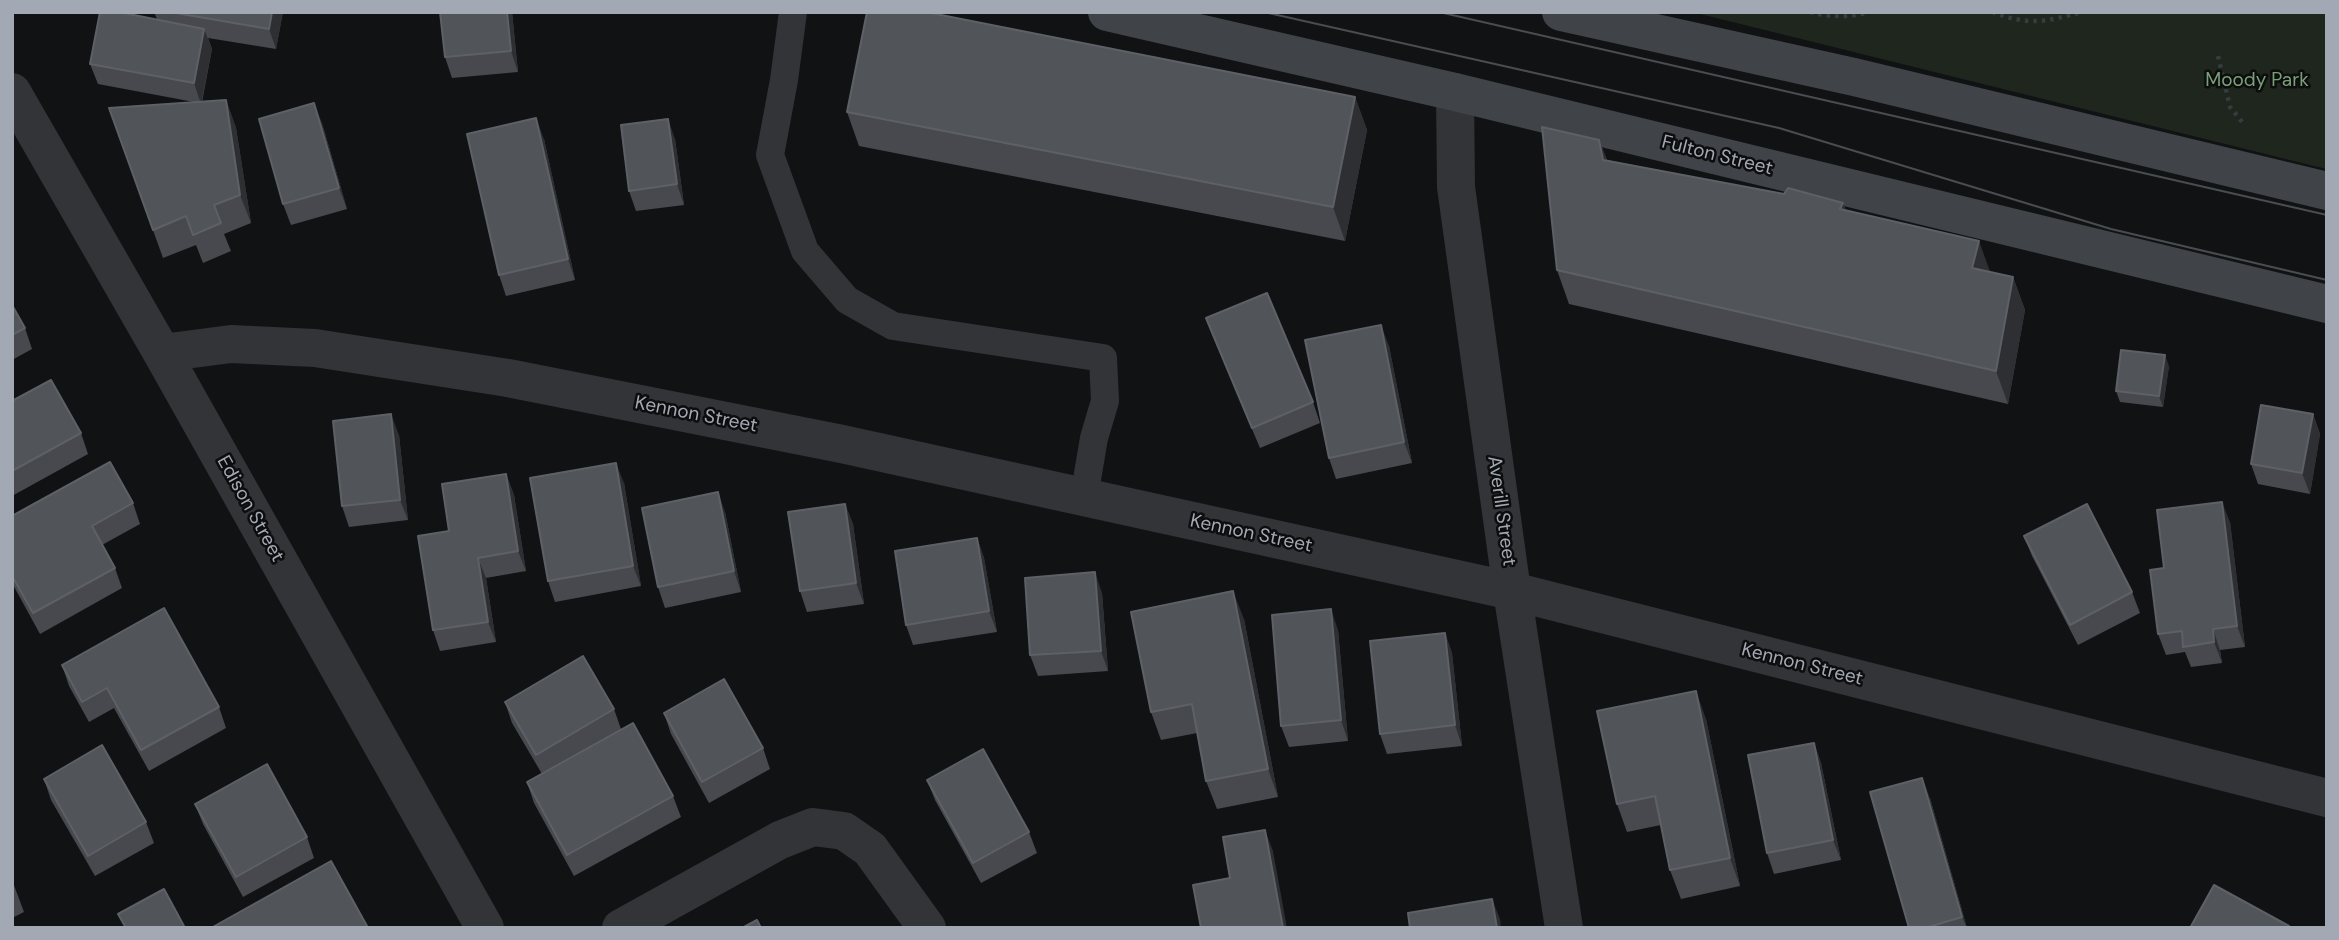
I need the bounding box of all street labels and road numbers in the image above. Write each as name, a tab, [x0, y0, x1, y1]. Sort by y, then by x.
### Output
street label: Fulton Street	[1659, 131, 1775, 181]
street label: Kennon Street	[633, 392, 759, 438]
street label: Edison Street	[211, 452, 289, 566]
street label: Averill Street	[1482, 454, 1520, 568]
street label: Kennon Street	[1188, 510, 1314, 558]
street label: Kennon Street	[1739, 639, 1865, 691]

